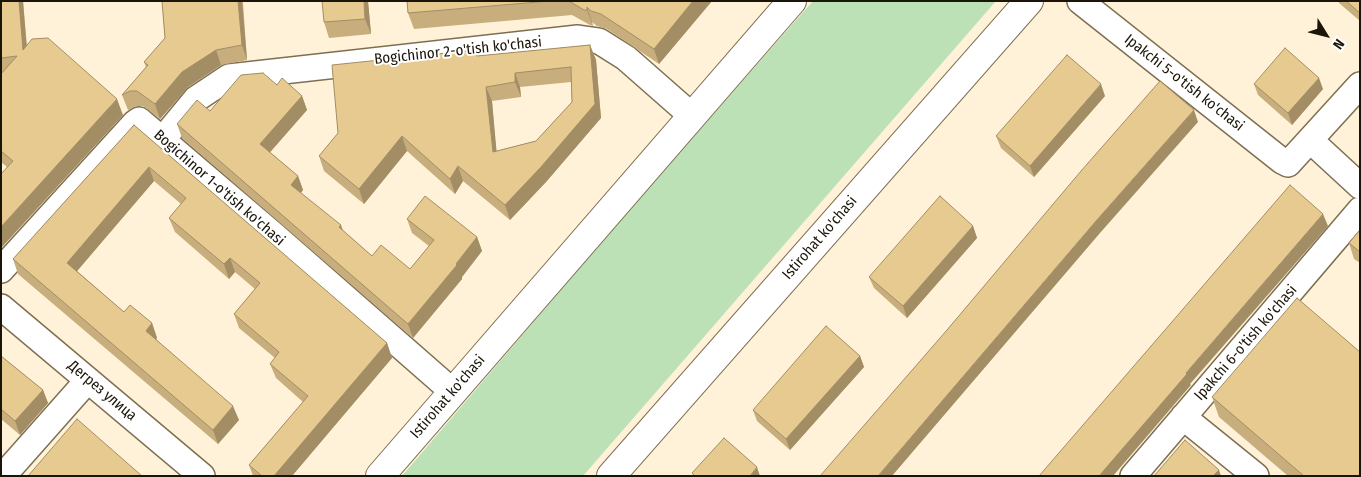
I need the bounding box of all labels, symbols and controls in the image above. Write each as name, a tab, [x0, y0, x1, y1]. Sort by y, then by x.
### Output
north arrow	[1301, 10, 1351, 60]
street label: Ipakchi 5-o'tish ko'chasi	[1121, 31, 1247, 135]
street label: Bogichinor 2-o'tish ko'chasi	[373, 33, 543, 69]
text: N	[1329, 36, 1348, 52]
street label: Bogichinor 1-o'tish ko'chasi	[150, 126, 288, 250]
street label: Istirohat ko'chasi	[779, 193, 861, 283]
street label: Ipakchi 6-o'tish ko'chasi	[1191, 282, 1301, 404]
street label: Istirohat ko'chasi	[407, 352, 489, 442]
street label: Дегрез улица	[64, 357, 140, 425]

